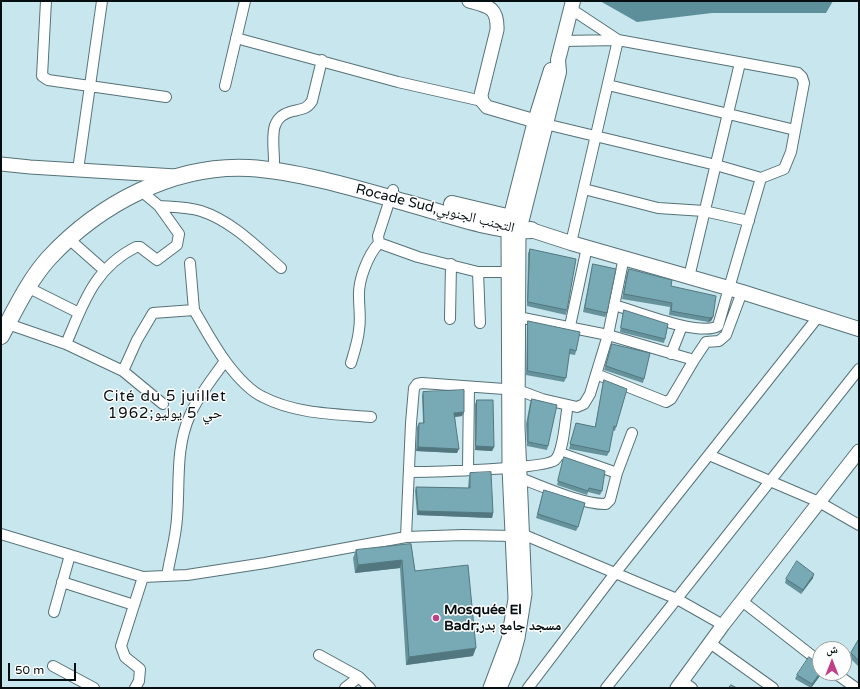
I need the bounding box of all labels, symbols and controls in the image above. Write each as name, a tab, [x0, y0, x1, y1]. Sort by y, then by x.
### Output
street label: Rocade Sud,التجنب الجنوبي	[354, 181, 516, 237]
district label: Cité du 5 juillet 1962;حي 5 يوليو	[103, 388, 227, 423]
place label: Mosquée El Badr;مسجد جامع بدر	[444, 602, 561, 634]
marker: Mosquée El Badr;مسجد جامع بدر	[431, 613, 441, 623]
north arrow	[812, 641, 852, 681]
text: ش	[826, 643, 838, 656]
scale bar	[10, 655, 78, 681]
text: 50 m	[15, 663, 44, 677]

